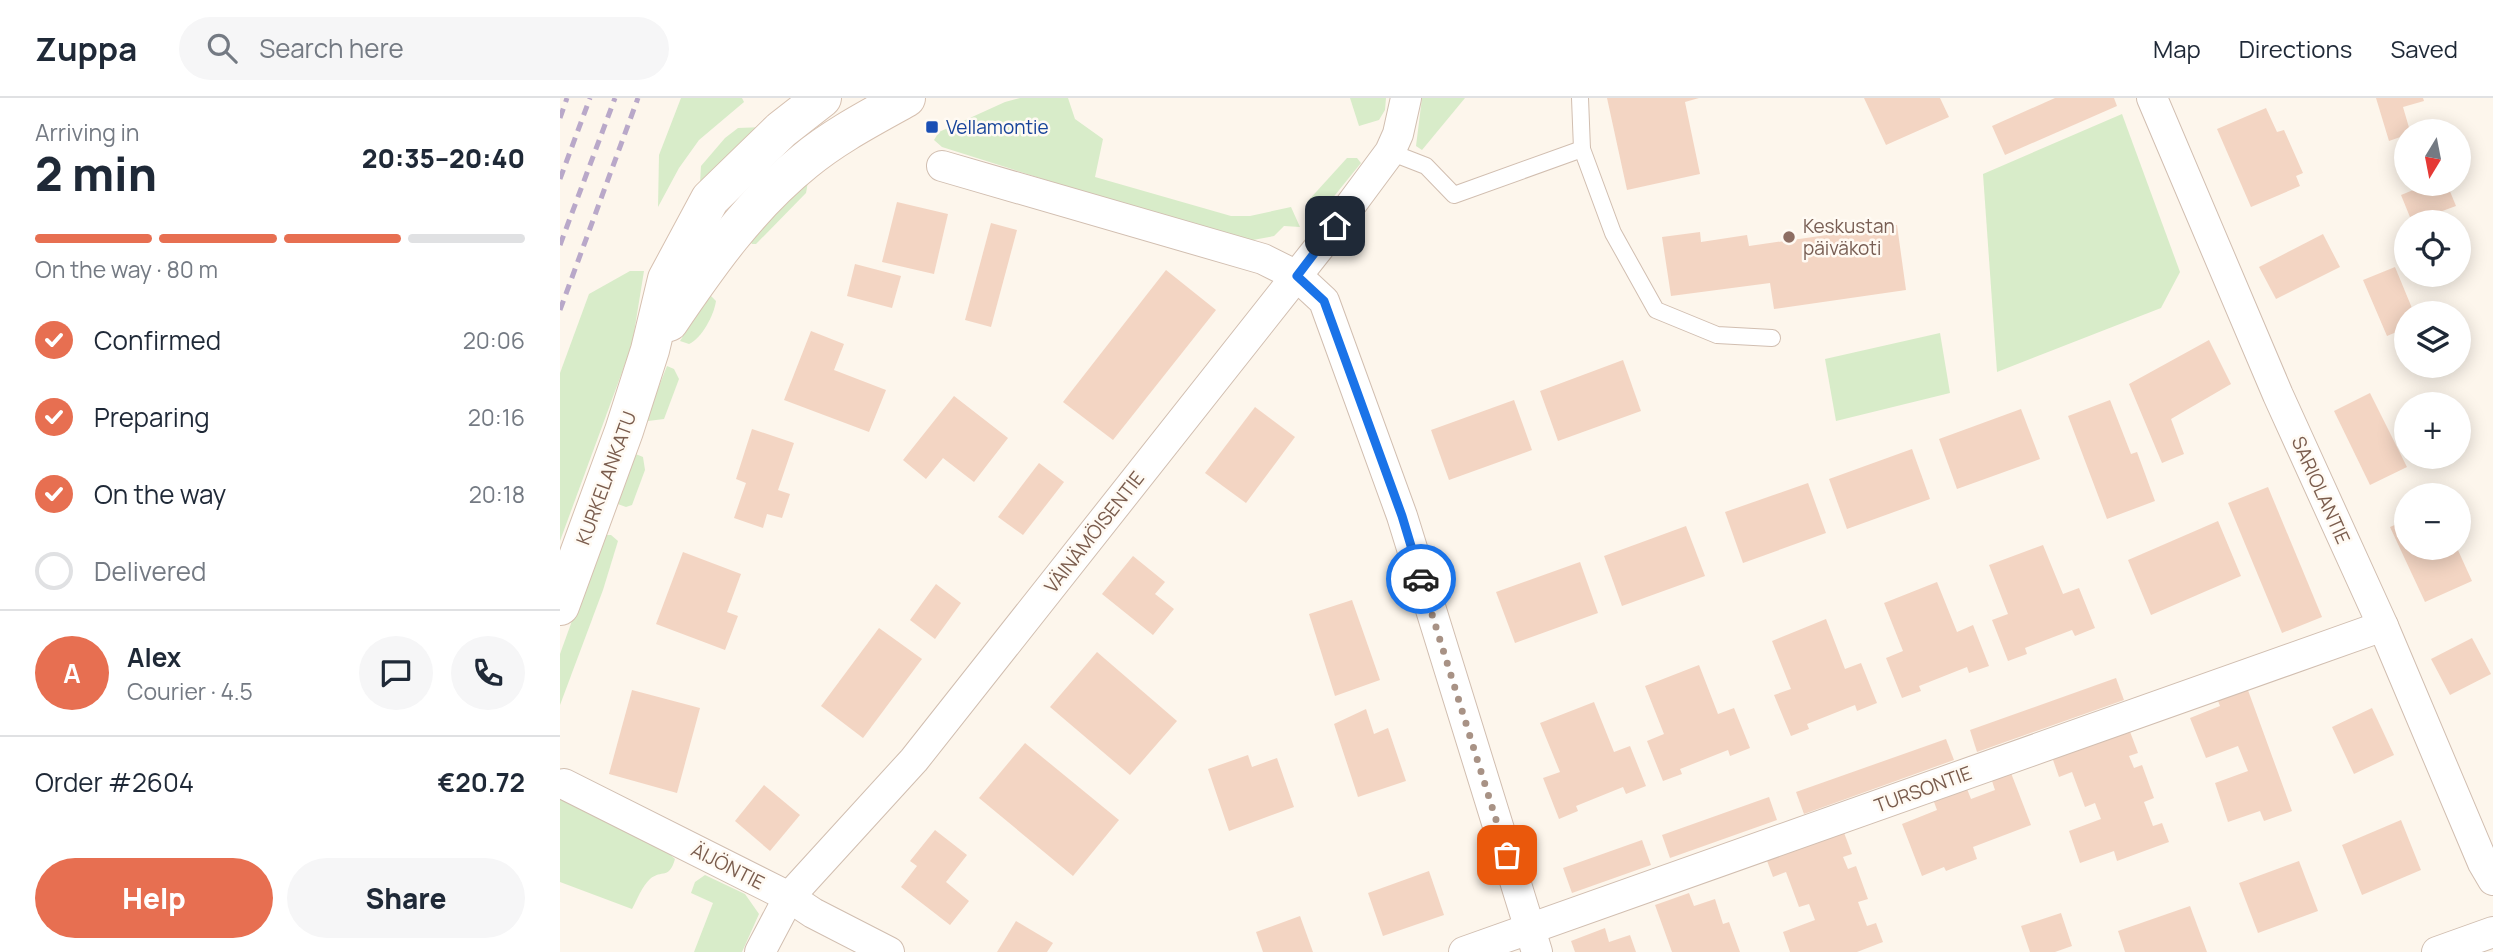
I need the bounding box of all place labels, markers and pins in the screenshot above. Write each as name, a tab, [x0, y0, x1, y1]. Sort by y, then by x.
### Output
place label: Vellamontie	[946, 114, 1049, 140]
marker: Vellamontie	[924, 119, 940, 135]
pin	[1305, 196, 1365, 256]
place label: Keskustan päiväkoti	[1803, 213, 1895, 261]
marker: Keskustan päiväkoti	[1781, 229, 1797, 245]
pin	[1477, 825, 1537, 885]

